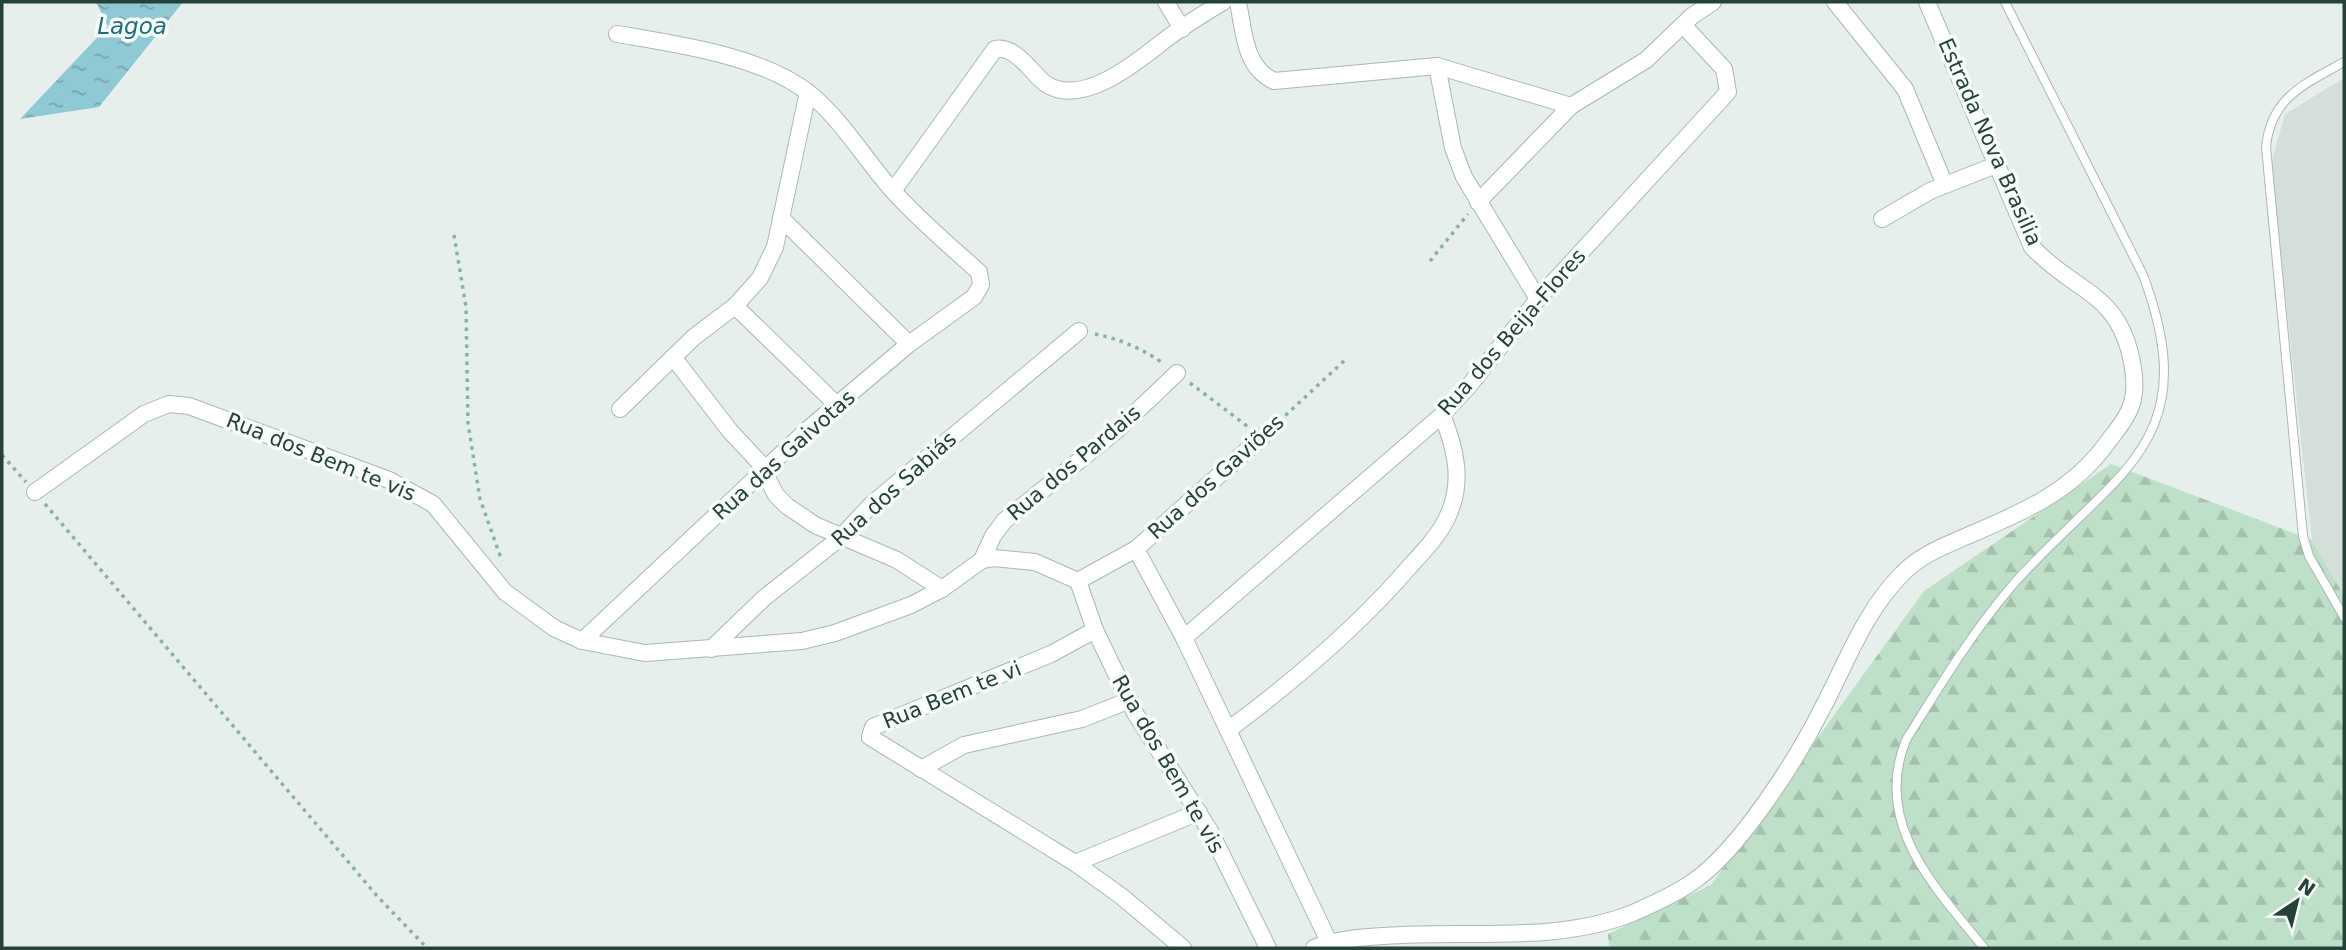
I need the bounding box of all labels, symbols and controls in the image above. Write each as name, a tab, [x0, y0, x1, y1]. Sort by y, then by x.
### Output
water label: Lagoa	[97, 13, 167, 39]
street label: Estrada Nova Brasilia	[1933, 35, 2047, 249]
street label: Rua dos Beija-Flores	[1433, 244, 1591, 420]
street label: Rua das Gaivotas	[708, 385, 860, 525]
street label: Rua dos Pardais	[1003, 400, 1145, 526]
street label: Rua dos Bem te vis	[223, 408, 419, 506]
street label: Rua dos Gaviões	[1143, 410, 1289, 544]
street label: Rua dos Sabiás	[827, 427, 961, 551]
street label: Rua Bem te vi	[879, 656, 1025, 734]
street label: Rua dos Bem te vis	[1107, 671, 1229, 857]
north arrow	[2262, 866, 2332, 936]
text: N	[2294, 874, 2320, 901]

